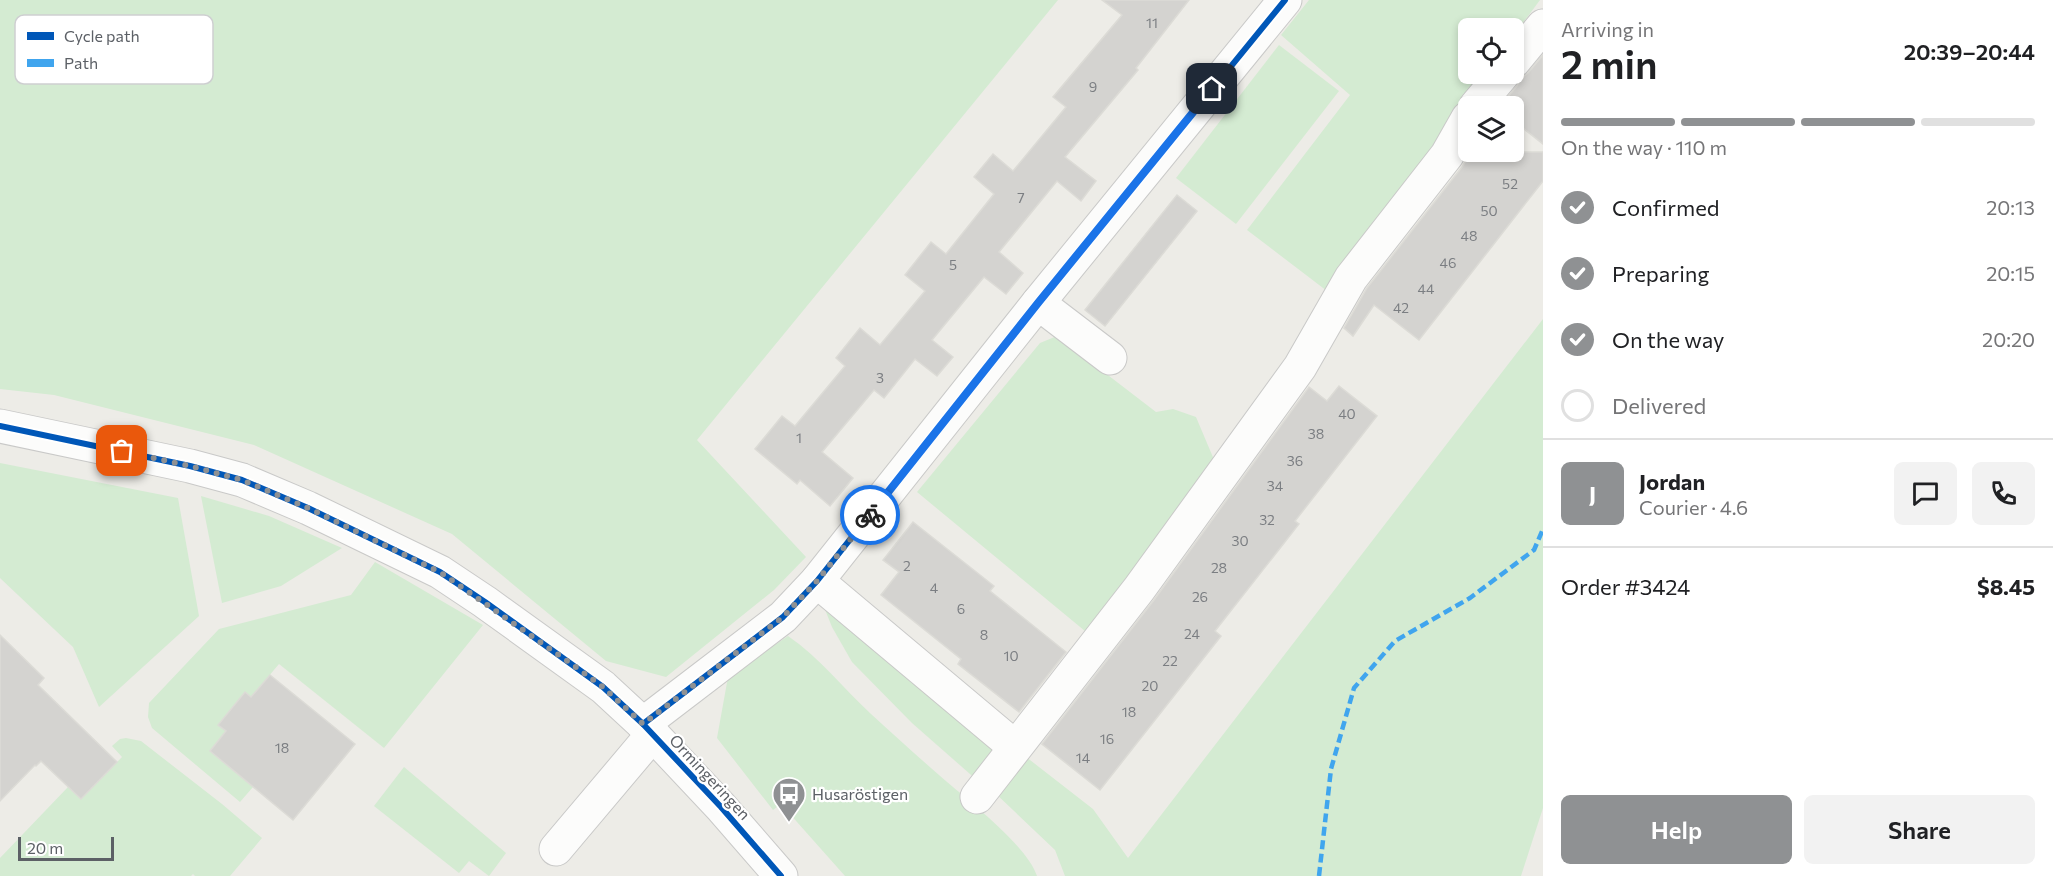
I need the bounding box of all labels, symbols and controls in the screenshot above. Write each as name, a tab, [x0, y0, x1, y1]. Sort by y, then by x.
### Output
house number: 11	[1146, 14, 1158, 31]
legend	[15, 15, 213, 84]
text: Arriving in	[1561, 17, 1654, 41]
map controls	[1458, 18, 1524, 162]
button: locate	[1458, 18, 1524, 84]
text: Cycle path	[64, 26, 140, 45]
text: 20:39–20:44	[1904, 38, 2035, 65]
text: 2 min	[1561, 39, 1658, 87]
text: Path	[64, 53, 98, 72]
pin	[1186, 63, 1237, 114]
icon: home	[1195, 72, 1228, 105]
house number: 9	[1089, 78, 1097, 95]
button: layers	[1458, 96, 1524, 162]
text: On the way · 110 m	[1561, 135, 1727, 159]
house number: 52	[1502, 175, 1518, 192]
house number: 7	[1017, 189, 1025, 206]
icon: check	[1561, 191, 1594, 224]
text: Confirmed	[1612, 194, 1719, 221]
text: 20:13	[1986, 195, 2035, 219]
house number: 50	[1480, 202, 1498, 219]
house number: 48	[1461, 227, 1477, 244]
house number: 46	[1440, 254, 1456, 271]
house number: 5	[949, 256, 957, 273]
icon: check	[1561, 257, 1594, 290]
text: Preparing	[1612, 260, 1709, 287]
text: 20:15	[1986, 261, 2035, 285]
house number: 44	[1418, 280, 1435, 297]
house number: 42	[1393, 299, 1409, 316]
icon: check	[1561, 323, 1594, 356]
text: On the way	[1612, 326, 1724, 353]
text: 20:20	[1982, 327, 2035, 351]
house number: 3	[876, 369, 884, 386]
text: Delivered	[1612, 392, 1706, 419]
house number: 40	[1338, 405, 1356, 422]
pin	[96, 425, 147, 476]
house number: 38	[1308, 425, 1324, 442]
house number: 1	[796, 429, 802, 446]
icon: bag	[105, 434, 138, 467]
house number: 36	[1287, 452, 1303, 469]
button: chat	[1894, 462, 1957, 525]
button: phone	[1972, 462, 2035, 525]
text: Jordan	[1639, 468, 1705, 495]
house number: 34	[1267, 477, 1284, 494]
text: J	[1589, 480, 1596, 507]
courier	[840, 485, 900, 545]
text: Courier · 4.6	[1639, 495, 1748, 519]
icon: bike	[854, 499, 887, 532]
house number: 32	[1259, 511, 1275, 528]
house number: 30	[1231, 532, 1249, 549]
house number: 2	[903, 557, 911, 574]
house number: 28	[1211, 559, 1227, 576]
text: Order #3424	[1561, 573, 1690, 600]
text: $8.45	[1977, 573, 2035, 600]
house number: 4	[930, 579, 939, 596]
house number: 26	[1192, 588, 1208, 605]
house number: 6	[957, 600, 965, 617]
house number: 24	[1184, 625, 1201, 642]
house number: 8	[980, 626, 988, 643]
house number: 10	[1003, 647, 1019, 664]
house number: 22	[1162, 652, 1178, 669]
house number: 20	[1142, 677, 1158, 694]
house number: 18	[1122, 703, 1136, 720]
street label: Ormingeringen	[666, 730, 755, 823]
house number: 16	[1100, 730, 1114, 747]
house number: 18	[275, 739, 289, 756]
house number: 14	[1076, 749, 1091, 766]
bus stop icon: Husaröstigen	[771, 776, 807, 823]
place label: Husaröstigen	[812, 784, 908, 803]
button: Help	[1561, 795, 1792, 864]
button: Share	[1804, 795, 2035, 864]
scale bar	[18, 834, 114, 862]
text: 20 m	[27, 838, 63, 857]

